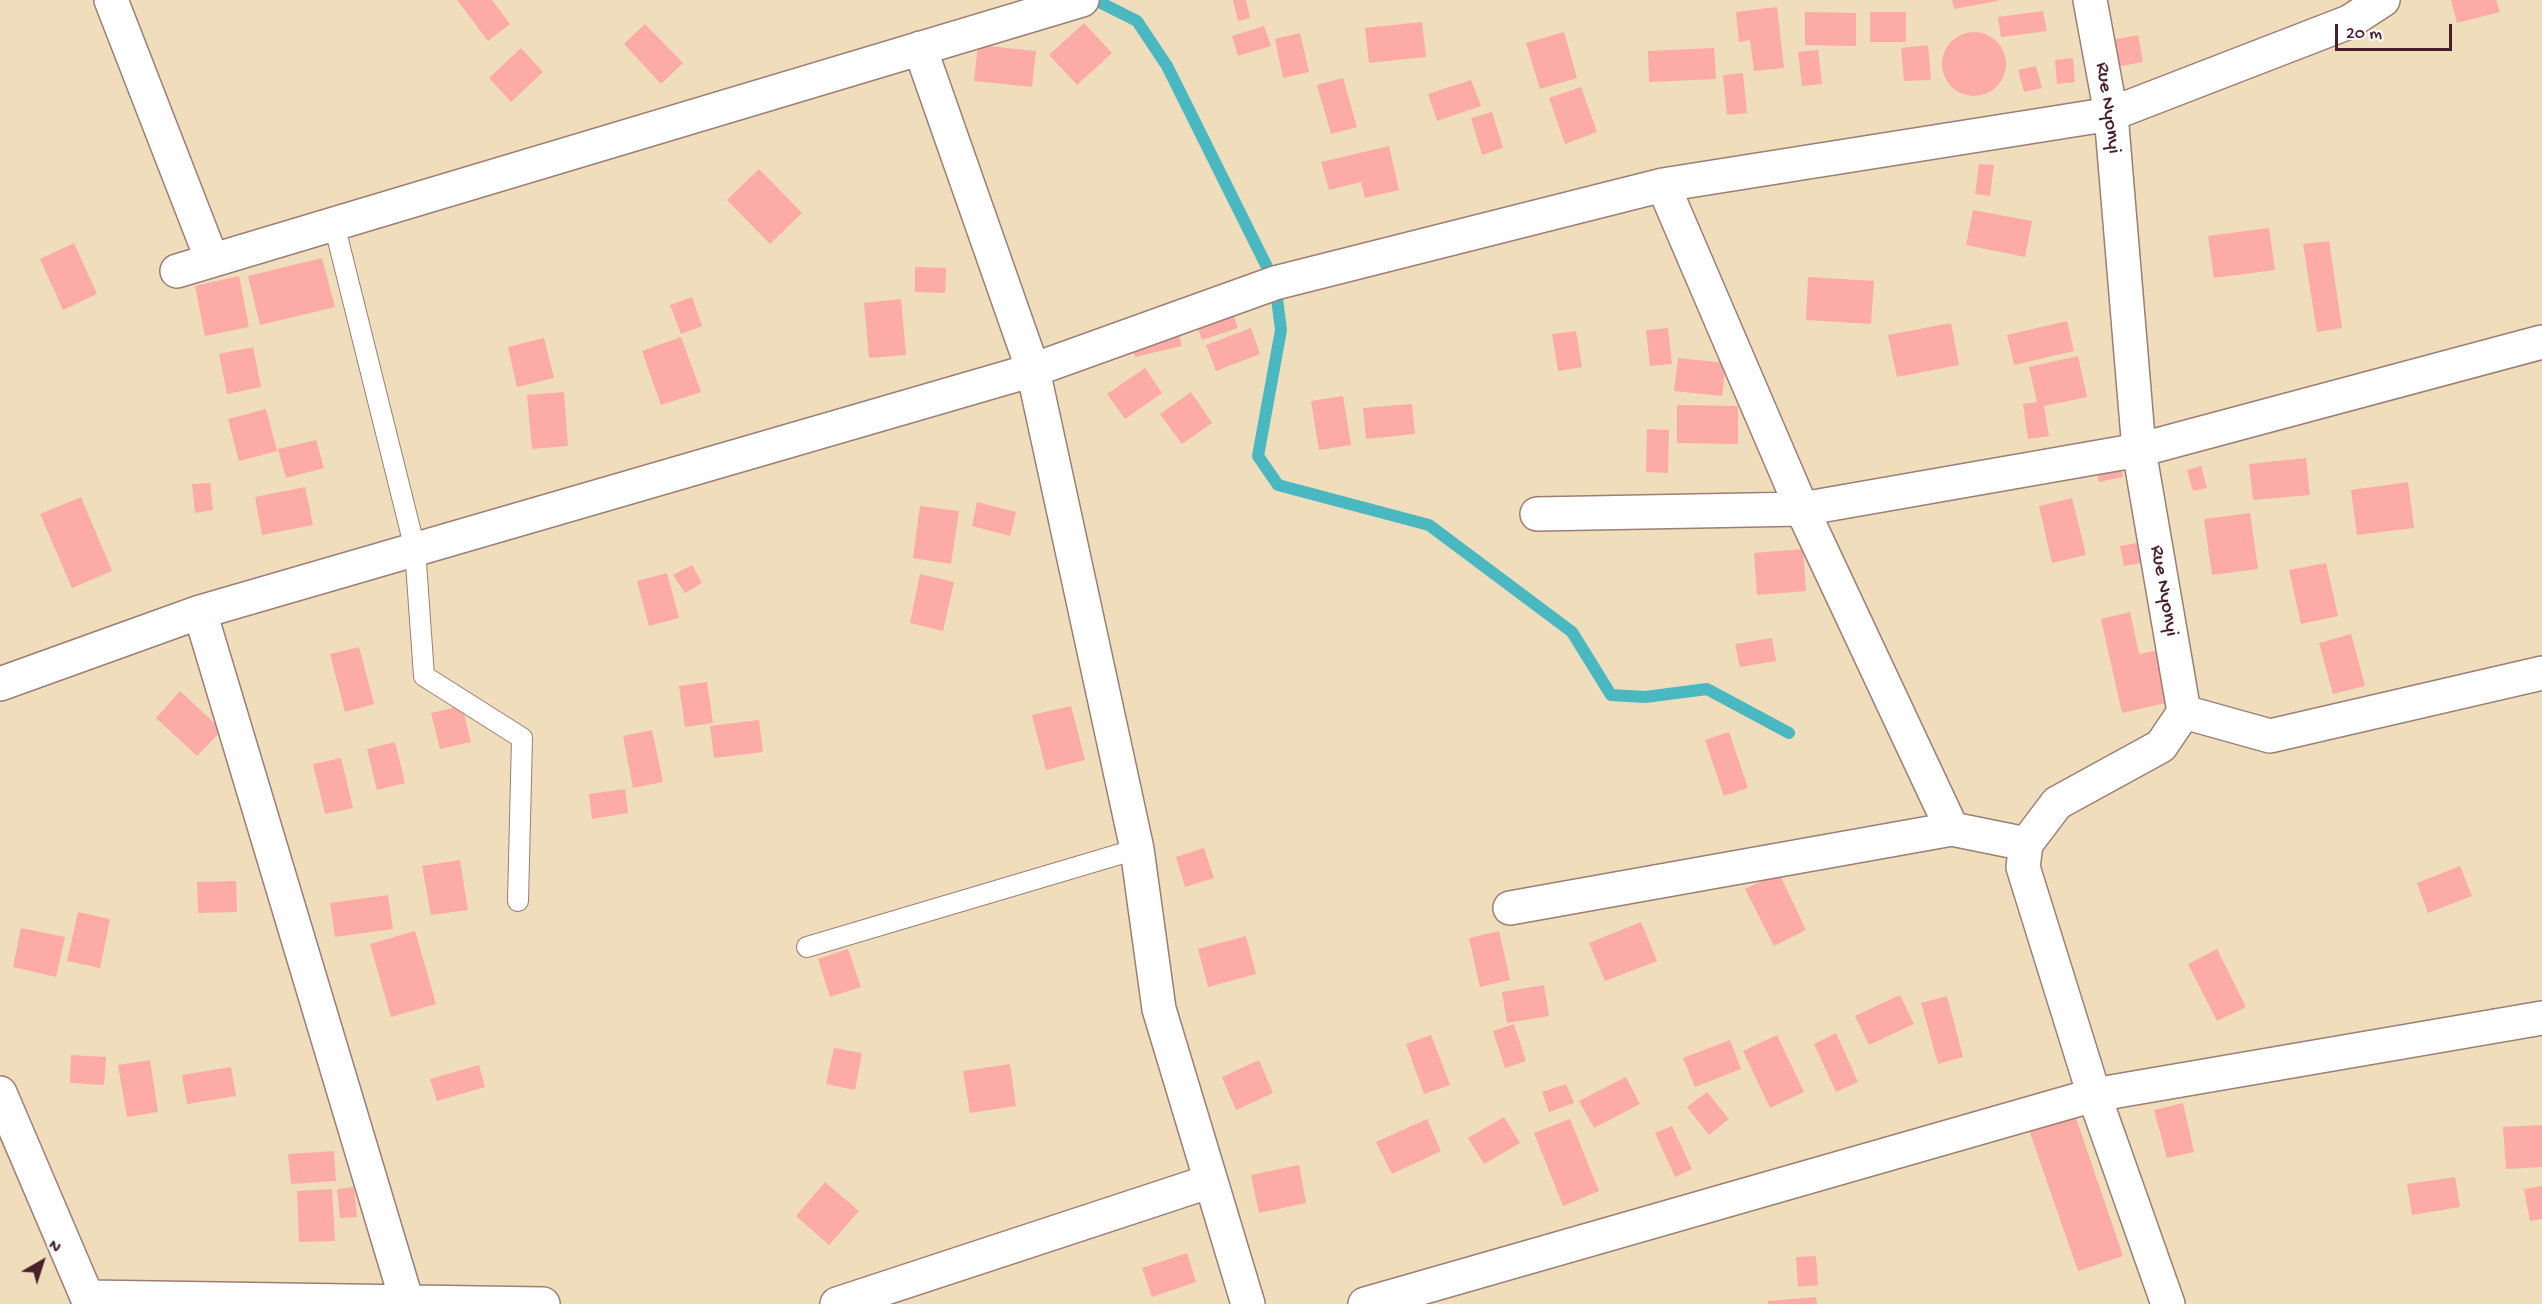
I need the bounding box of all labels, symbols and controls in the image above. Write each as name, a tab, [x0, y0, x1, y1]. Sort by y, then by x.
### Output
scale bar	[2338, 12, 2455, 50]
text: 20 m	[2346, 24, 2382, 45]
street label: Rue Nyonyi	[2089, 61, 2125, 155]
street label: Rue Nyonyi	[2143, 544, 2183, 638]
north arrow	[12, 1232, 72, 1292]
text: N	[44, 1237, 64, 1258]

